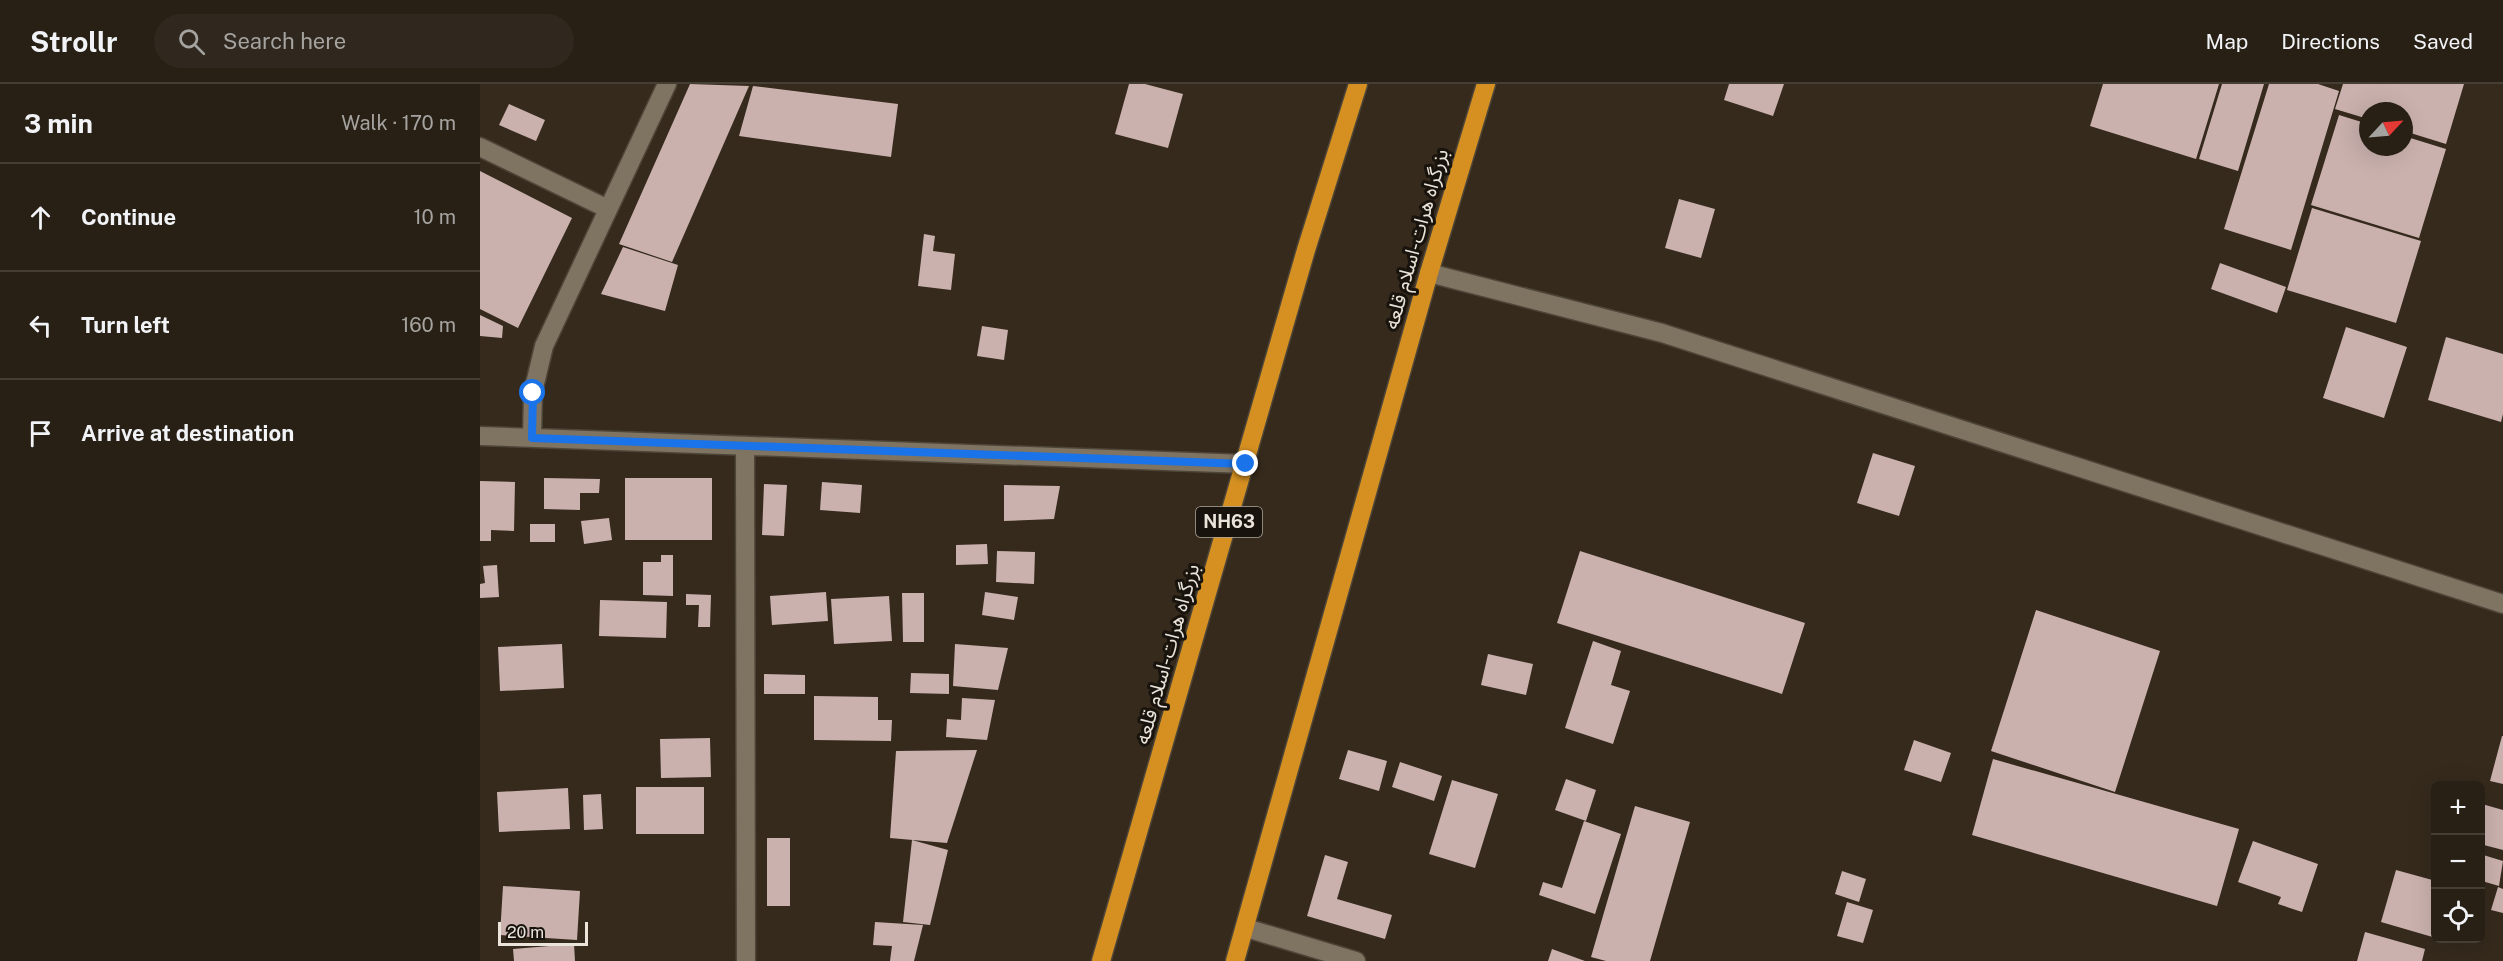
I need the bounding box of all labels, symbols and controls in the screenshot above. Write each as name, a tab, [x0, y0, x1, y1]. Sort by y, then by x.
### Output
search box	[154, 14, 574, 68]
text: Strollr	[30, 25, 118, 58]
icon: search	[175, 25, 208, 58]
text: Search here	[223, 28, 346, 54]
text: Map	[2206, 29, 2248, 54]
text: Directions	[2281, 29, 2380, 54]
text: Saved	[2413, 29, 2473, 54]
north arrow	[2359, 102, 2413, 156]
text: 3 min	[24, 108, 93, 139]
text: Walk · 170 m	[341, 111, 456, 135]
street label: بزرگراه هرات-اسلام قلعه	[1379, 146, 1456, 333]
icon: ahead	[24, 201, 57, 234]
text: Continue	[81, 204, 176, 230]
text: 10 m	[413, 205, 456, 229]
icon: left	[24, 309, 57, 342]
text: Turn left	[81, 312, 170, 338]
text: 160 m	[401, 313, 456, 337]
route start	[519, 379, 545, 405]
icon: arrive	[24, 417, 57, 450]
text: Arrive at destination	[81, 420, 294, 446]
route end	[1232, 450, 1258, 476]
road number: NH63	[1196, 507, 1262, 537]
street label: بزرگراه هرات-اسلام قلعه	[1130, 561, 1207, 748]
map controls	[2431, 781, 2485, 943]
button: +	[2431, 781, 2485, 835]
button: −	[2431, 835, 2485, 889]
button: locate	[2431, 889, 2485, 943]
scale bar	[498, 919, 588, 946]
text: 20 m	[507, 923, 544, 942]

